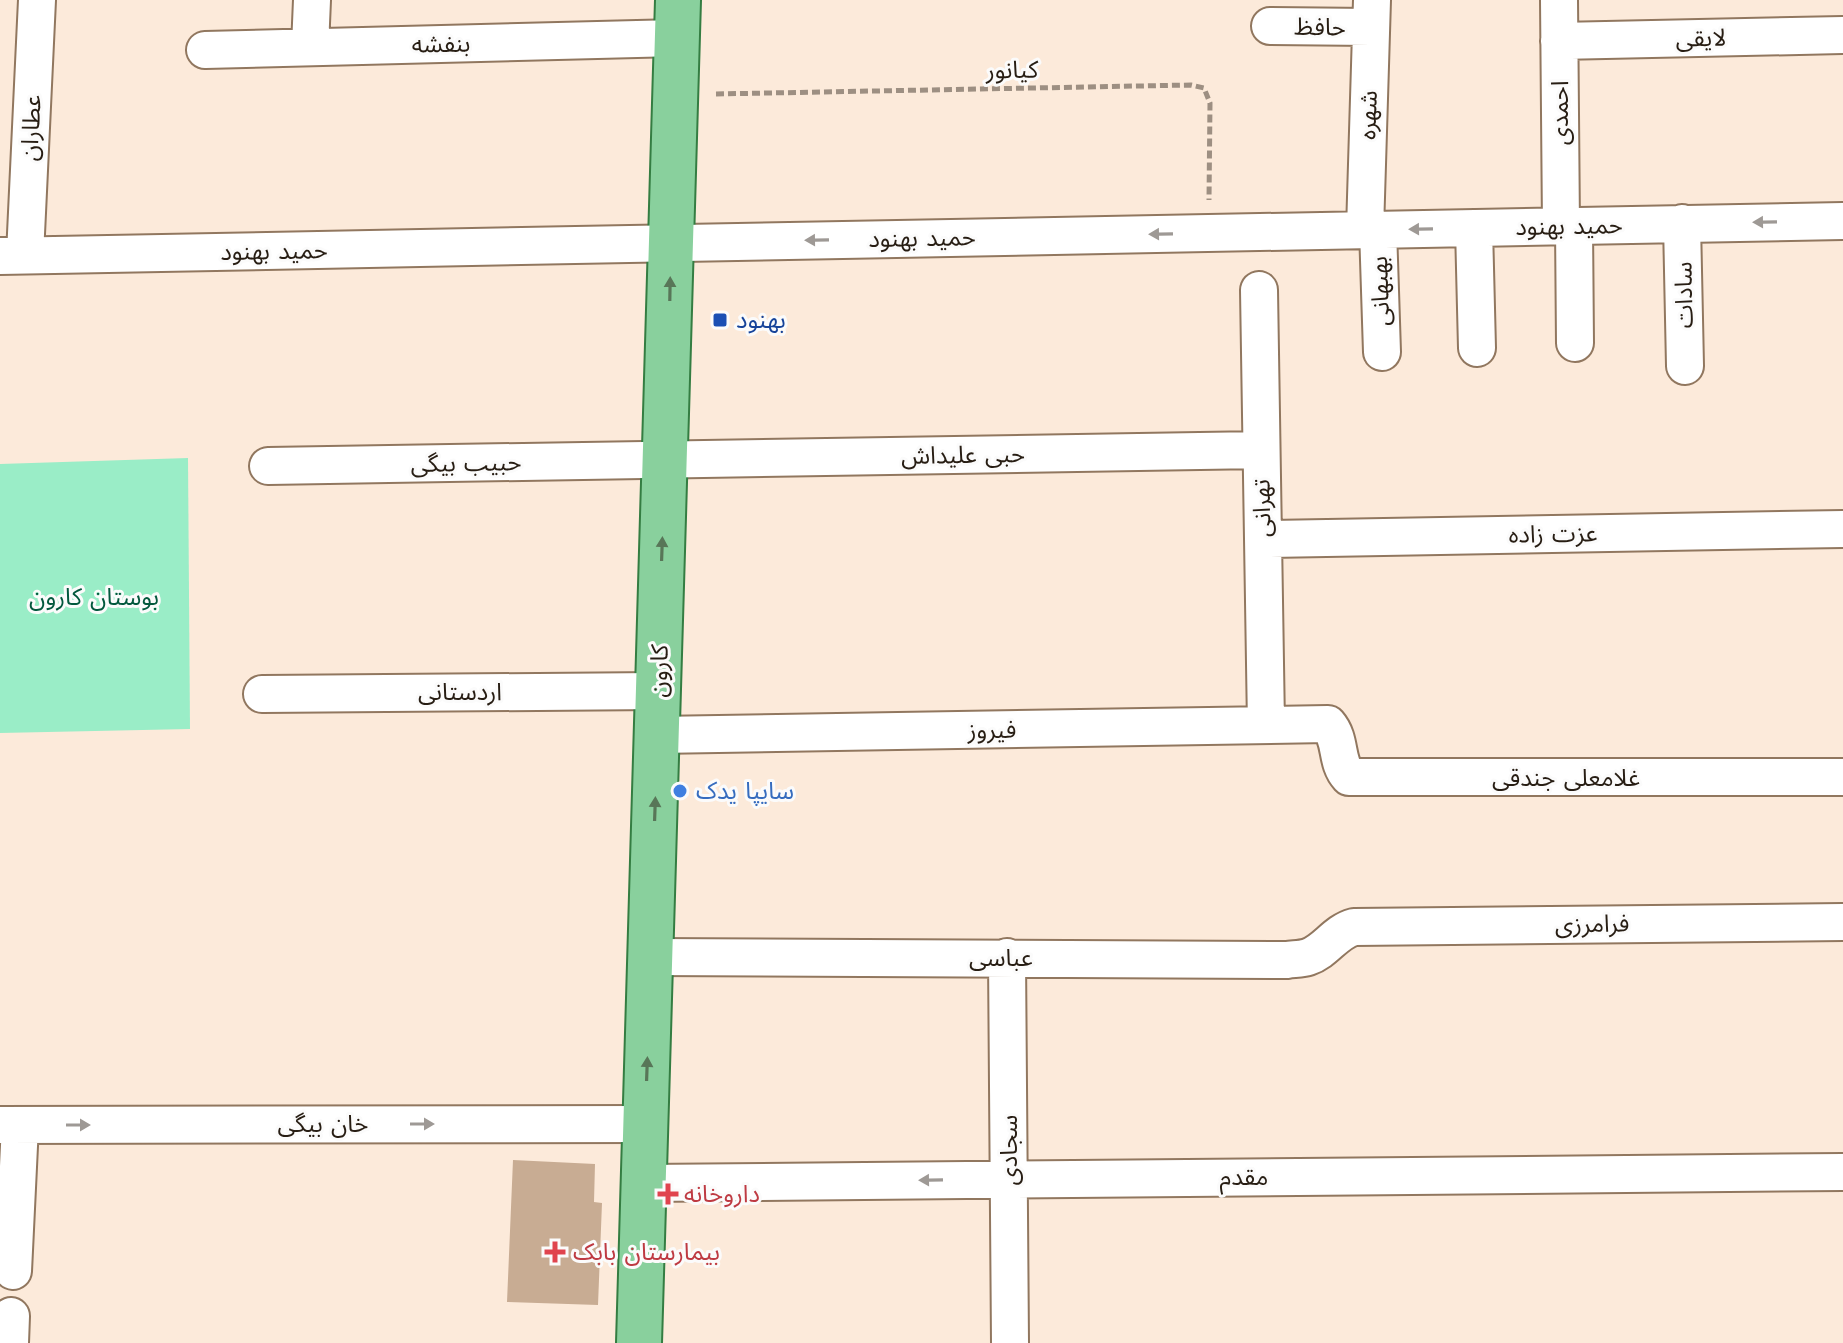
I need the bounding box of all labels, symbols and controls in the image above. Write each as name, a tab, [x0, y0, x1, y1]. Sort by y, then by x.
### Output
street label: حافظ	[1294, 13, 1346, 41]
street label: لایقی	[1675, 24, 1727, 52]
street label: بنفشه	[411, 29, 471, 59]
street label: کیانور	[985, 56, 1040, 84]
street label: احمدی	[1546, 81, 1574, 145]
street label: شهره	[1353, 90, 1383, 140]
street label: عطاران	[15, 94, 47, 162]
street label: حمید بهنود	[1515, 211, 1623, 241]
one-way arrow	[1752, 216, 1777, 228]
one-way arrow	[1408, 222, 1433, 235]
street label: حمید بهنود	[868, 223, 976, 253]
one-way arrow	[1148, 227, 1173, 240]
one-way arrow	[804, 234, 829, 247]
street label: حمید بهنود	[220, 236, 328, 266]
street label: بهبهانی	[1365, 255, 1395, 327]
street label: سادات	[1669, 261, 1699, 329]
one-way arrow	[663, 276, 676, 301]
place label: بهنود	[736, 306, 786, 334]
marker: بهنود	[711, 311, 729, 329]
street label: حبی علیداش	[901, 440, 1025, 470]
street label: حبیب بیگی	[410, 448, 522, 478]
street label: تهرانی	[1247, 479, 1277, 537]
street label: عزت زاده	[1508, 519, 1598, 549]
one-way arrow	[656, 536, 668, 561]
park label: بوستان کارون	[29, 583, 159, 611]
street label: کارون	[644, 643, 674, 698]
street label: اردستانی	[418, 678, 502, 706]
street label: فیروز	[966, 716, 1017, 744]
street label: غلامعلی جندقی	[1492, 764, 1640, 792]
place label: سایپا یدک	[696, 777, 794, 806]
marker: سایپا یدک	[671, 782, 689, 800]
one-way arrow	[648, 796, 661, 821]
street label: فرامرزی	[1555, 909, 1629, 939]
street label: عباسی	[969, 944, 1033, 972]
one-way arrow	[641, 1056, 654, 1081]
street label: خان بیگی	[277, 1110, 369, 1138]
street label: سجادی	[995, 1115, 1023, 1185]
one-way arrow	[410, 1118, 435, 1130]
one-way arrow	[66, 1119, 91, 1131]
street label: مقدم	[1220, 1163, 1268, 1195]
one-way arrow	[918, 1174, 943, 1186]
place label: داروخانه	[684, 1180, 760, 1208]
marker: داروخانه	[659, 1185, 677, 1203]
place label: بیمارستان بابک	[573, 1238, 720, 1266]
marker: بیمارستان بابک	[544, 1241, 566, 1263]

